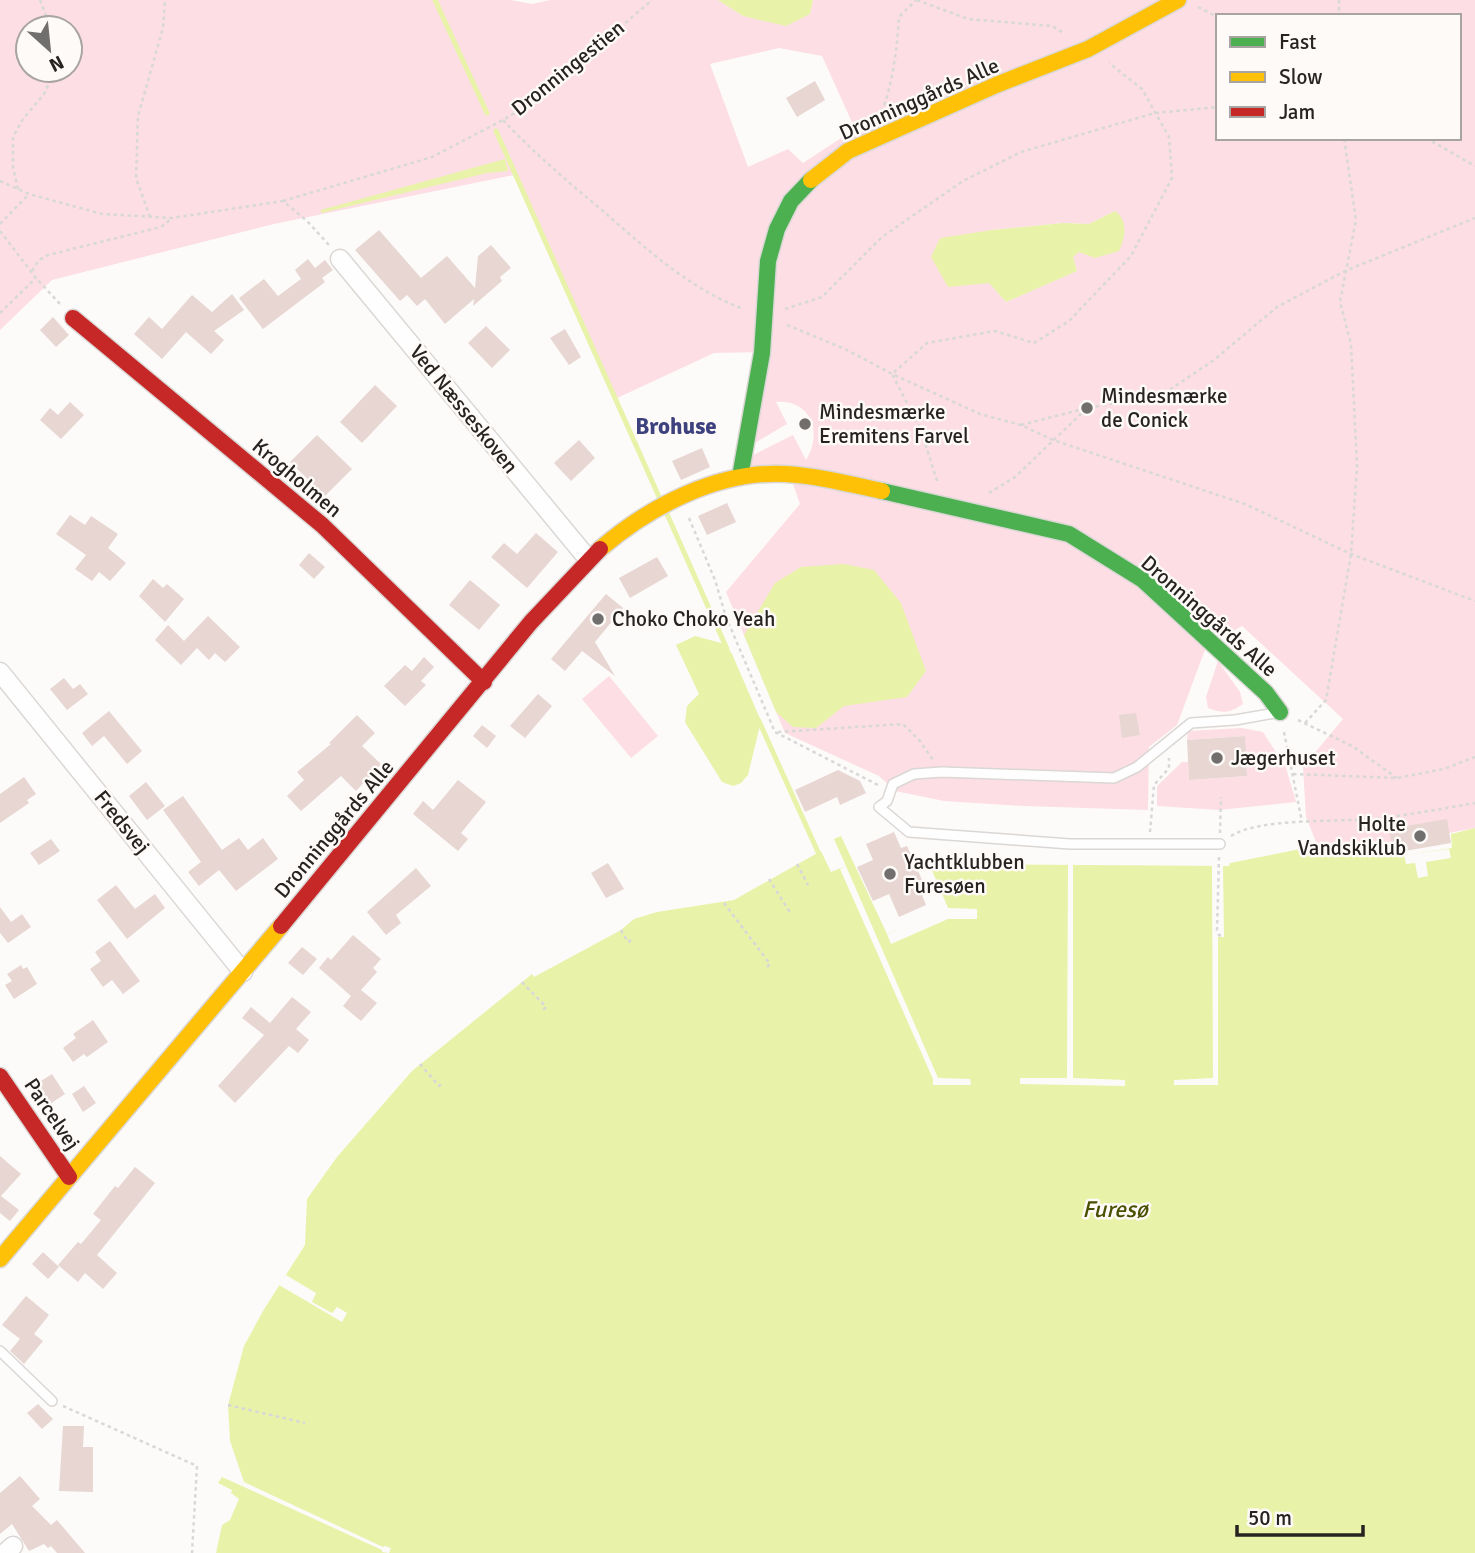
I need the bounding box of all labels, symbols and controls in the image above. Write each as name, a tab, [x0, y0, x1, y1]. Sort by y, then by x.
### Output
north arrow	[14, 14, 84, 84]
legend	[1216, 14, 1461, 140]
street label: Dronningestien	[506, 15, 630, 121]
text: Fast	[1279, 29, 1316, 55]
text: N	[45, 50, 68, 77]
street label: Dronninggårds Alle	[835, 52, 1003, 146]
text: Slow	[1279, 64, 1323, 90]
text: Jam	[1279, 99, 1315, 125]
street label: Ved Næsseskoven	[404, 339, 524, 479]
place label: Mindesmærke de Conick	[1101, 383, 1227, 433]
place label: Mindesmærke Eremitens Farvel	[819, 399, 969, 449]
marker: Mindesmærke de Conick	[1079, 400, 1095, 416]
district label: Brohuse	[635, 412, 717, 441]
marker: Mindesmærke Eremitens Farvel	[797, 416, 813, 432]
street label: Krogholmen	[247, 433, 347, 523]
street label: Dronninggårds Alle	[1135, 550, 1283, 682]
place label: Choko Choko Yeah	[612, 606, 775, 632]
marker: Choko Choko Yeah	[590, 611, 606, 627]
place label: Jægerhuset	[1231, 745, 1336, 771]
marker: Jægerhuset	[1209, 750, 1225, 766]
street label: Dronninggårds Alle	[269, 755, 399, 903]
street label: Fredsvej	[89, 785, 155, 859]
place label: Holte Vandskiklub	[1298, 811, 1406, 861]
marker: Holte Vandskiklub	[1412, 828, 1428, 844]
place label: Yachtklubben Furesøen	[904, 849, 1025, 899]
marker: Yachtklubben Furesøen	[882, 866, 898, 882]
street label: Parcelvej	[18, 1073, 86, 1155]
water label: Furesø	[1082, 1195, 1150, 1224]
scale bar	[1237, 1494, 1363, 1538]
text: 50 m	[1248, 1505, 1292, 1531]

